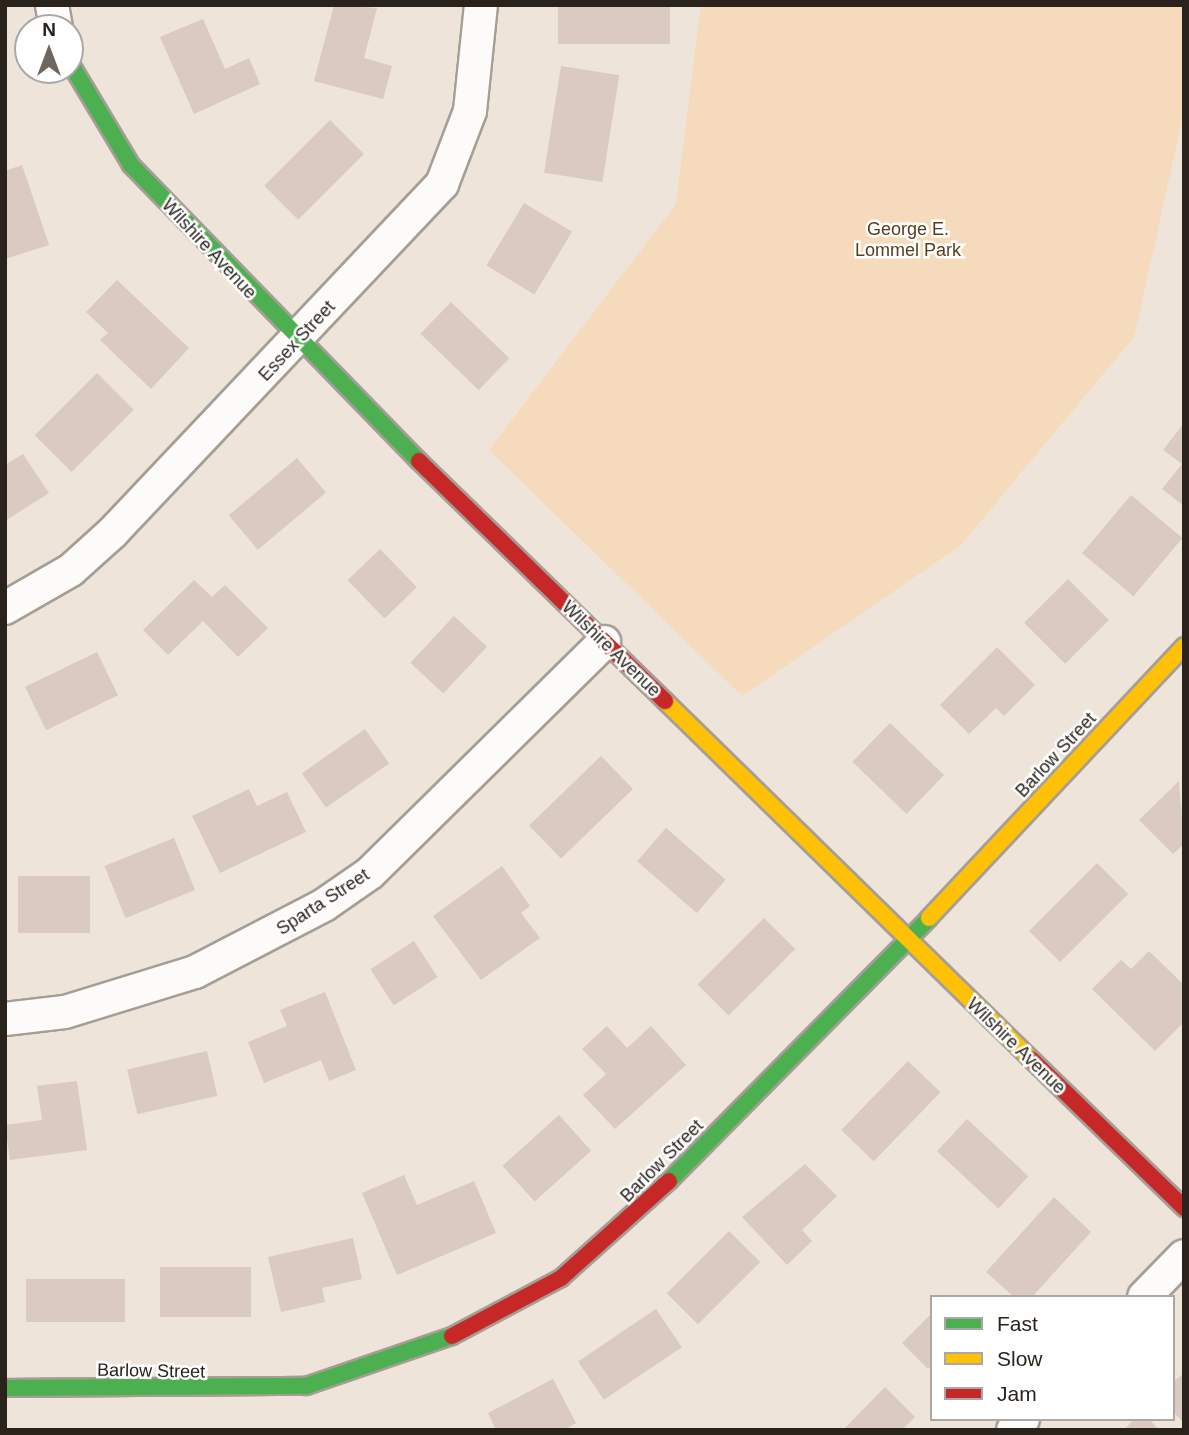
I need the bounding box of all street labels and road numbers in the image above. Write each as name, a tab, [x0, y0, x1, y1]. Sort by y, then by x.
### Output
street label: Wilshire Avenue	[157, 194, 261, 304]
street label: Essex Street	[254, 296, 340, 386]
street label: Wilshire Avenue	[557, 596, 665, 702]
street label: Barlow Street	[1011, 708, 1101, 802]
street label: Sparta Street	[273, 864, 373, 940]
street label: Wilshire Avenue	[962, 993, 1070, 1099]
street label: Barlow Street	[616, 1115, 708, 1207]
street label: Barlow Street	[97, 1359, 205, 1383]

